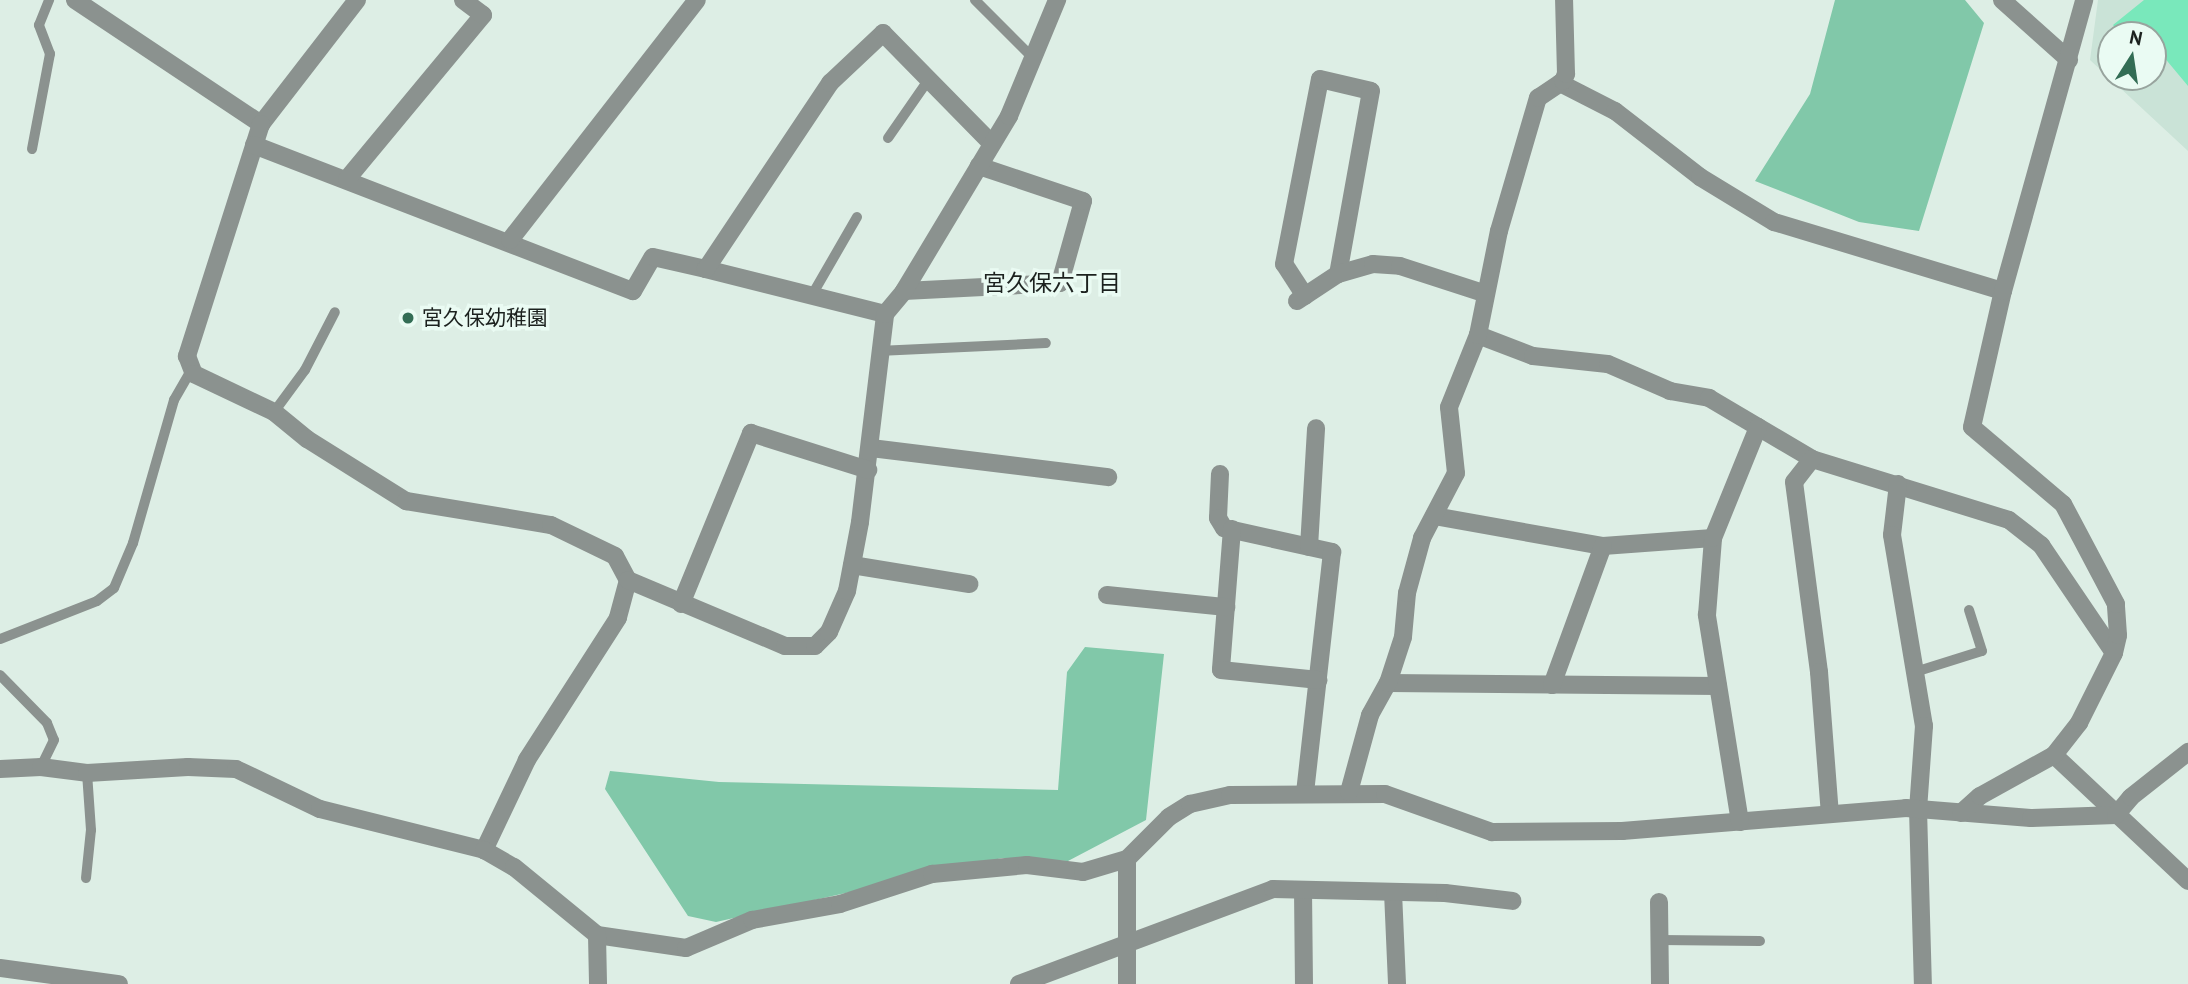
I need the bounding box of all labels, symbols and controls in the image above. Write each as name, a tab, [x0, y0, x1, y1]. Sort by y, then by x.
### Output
north arrow	[2097, 21, 2167, 91]
text: N	[2127, 24, 2145, 50]
district label: 宮久保六丁目	[983, 269, 1121, 297]
place label: 宮久保幼稚園	[422, 305, 548, 331]
marker: 宮久保幼稚園	[400, 310, 416, 326]

